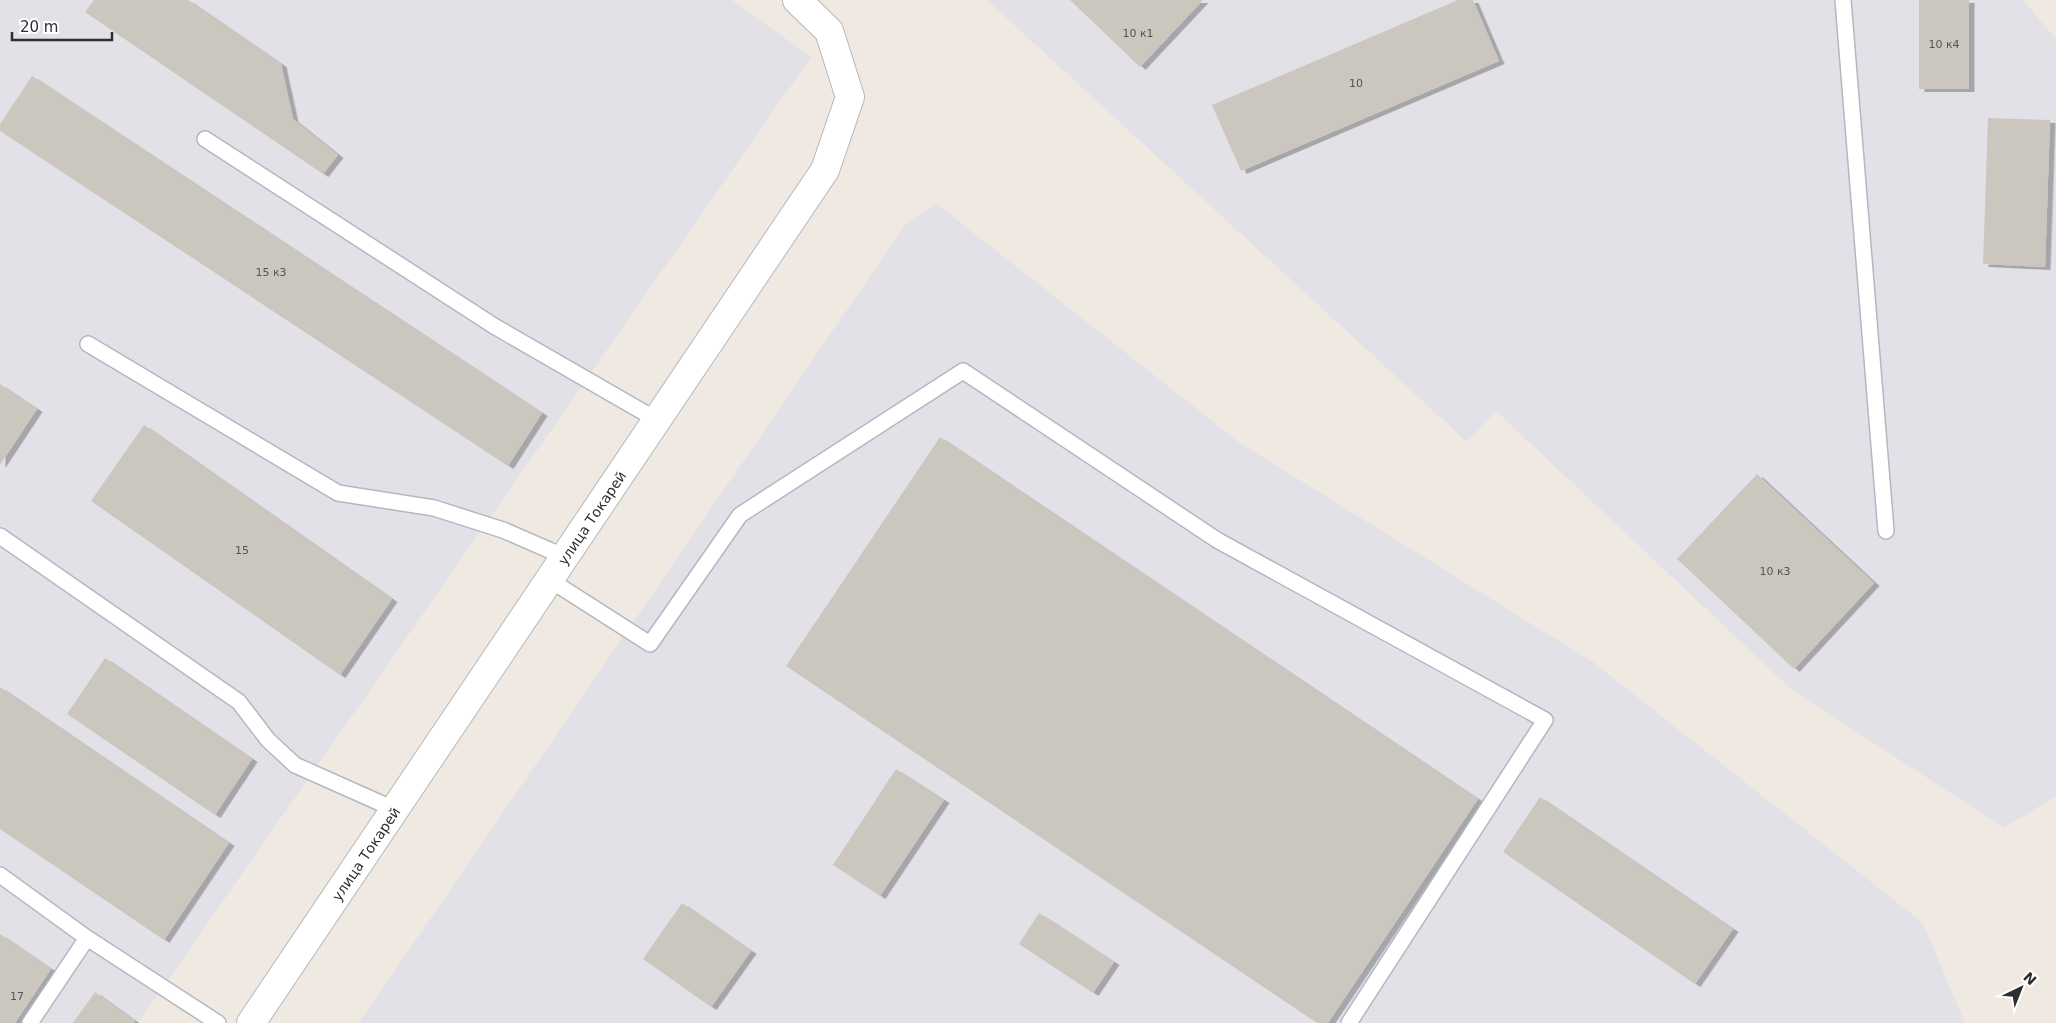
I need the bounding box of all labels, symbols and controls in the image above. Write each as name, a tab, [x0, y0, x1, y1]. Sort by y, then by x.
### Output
scale bar	[12, 10, 112, 42]
text: 20 m	[20, 18, 58, 36]
house number: 10 к1	[1122, 27, 1154, 40]
house number: 10 к4	[1928, 38, 1960, 51]
house number: 10	[1349, 77, 1363, 90]
house number: 15 к3	[255, 266, 287, 279]
street label: улица Токарей	[555, 468, 629, 568]
house number: 15	[235, 544, 249, 557]
house number: 10 к3	[1759, 565, 1791, 578]
street label: улица Токарей	[329, 804, 403, 904]
north arrow	[1996, 963, 2046, 1013]
text: N	[2020, 969, 2040, 988]
house number: 17	[10, 990, 24, 1003]

